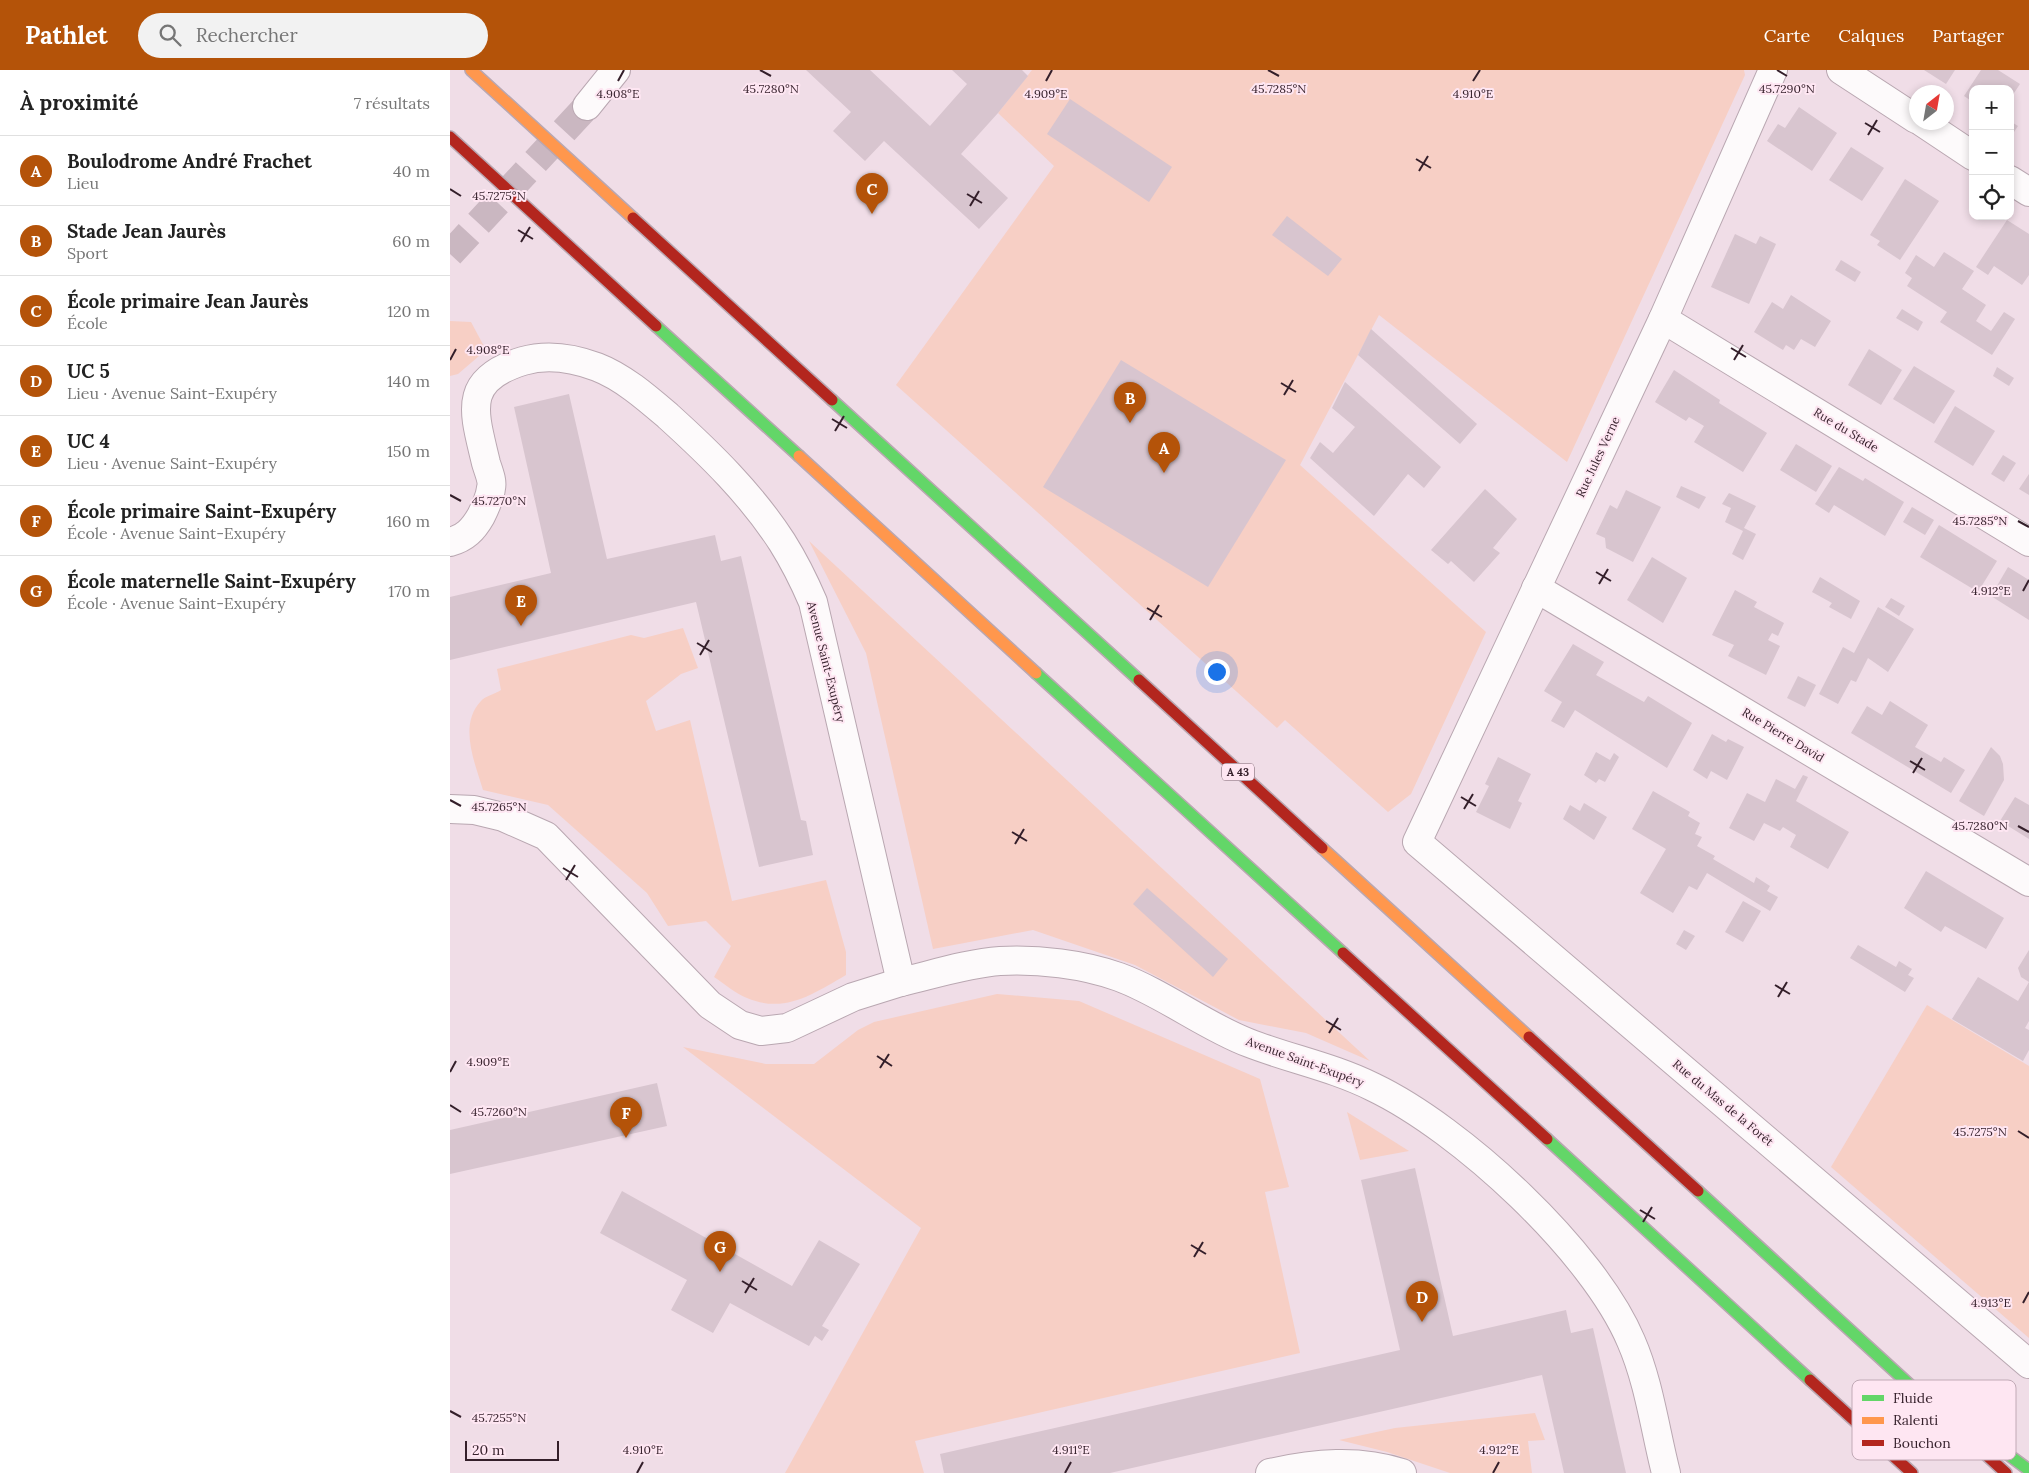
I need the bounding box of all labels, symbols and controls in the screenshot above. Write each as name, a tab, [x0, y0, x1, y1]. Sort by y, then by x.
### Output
search box	[138, 13, 488, 58]
text: Pathlet	[25, 20, 108, 51]
icon: search	[156, 21, 184, 49]
text: Rechercher	[196, 23, 298, 47]
text: Carte	[1764, 24, 1810, 47]
text: Calques	[1838, 24, 1904, 47]
text: Partager	[1932, 24, 2004, 47]
text: 45.7280°N	[743, 81, 799, 96]
text: 45.7285°N	[1252, 81, 1306, 96]
text: 45.7290°N	[1759, 81, 1815, 96]
north arrow	[1909, 85, 1954, 130]
map controls	[1969, 85, 2014, 220]
button: +	[1969, 85, 2014, 130]
text: 4.908°E	[597, 86, 639, 101]
text: 4.909°E	[1024, 86, 1068, 101]
text: 4.910°E	[1453, 86, 1493, 101]
text: À proximité	[20, 89, 138, 116]
text: 7 résultats	[354, 93, 430, 113]
button: −	[1969, 130, 2014, 175]
text: Boulodrome André Frachet	[67, 149, 312, 173]
text: A	[31, 161, 41, 181]
text: 40 m	[393, 161, 430, 181]
text: Lieu	[67, 173, 99, 193]
pin: C	[856, 173, 888, 214]
button: locate	[1969, 175, 2014, 220]
text: 45.7275°N	[472, 188, 526, 203]
text: Stade Jean Jaurès	[67, 219, 226, 243]
text: B	[31, 231, 41, 251]
text: 60 m	[392, 231, 430, 251]
text: Sport	[67, 243, 108, 263]
text: École primaire Jean Jaurès	[67, 289, 308, 313]
text: C	[30, 301, 42, 321]
text: 120 m	[387, 301, 430, 321]
text: École	[67, 313, 108, 333]
text: 4.908°E	[467, 342, 509, 357]
text: UC 5	[67, 359, 110, 383]
text: D	[30, 371, 42, 391]
text: 140 m	[387, 371, 430, 391]
pin: B	[1114, 382, 1146, 423]
text: Lieu · Avenue Saint-Exupéry	[67, 383, 277, 403]
street label: Rue du Stade	[1811, 404, 1882, 455]
street label: Rue Jules Verne	[1572, 414, 1623, 500]
text: UC 4	[67, 429, 110, 453]
pin: A	[1148, 432, 1180, 473]
text: E	[31, 441, 41, 461]
text: 150 m	[387, 441, 430, 461]
text: Lieu · Avenue Saint-Exupéry	[67, 453, 277, 473]
text: 45.7270°N	[472, 493, 526, 508]
text: École primaire Saint-Exupéry	[67, 499, 336, 523]
text: F	[31, 511, 41, 531]
text: 160 m	[386, 511, 430, 531]
text: 45.7285°N	[1953, 513, 2007, 528]
text: École · Avenue Saint-Exupéry	[67, 523, 286, 543]
text: École maternelle Saint-Exupéry	[67, 569, 356, 593]
text: G	[30, 581, 42, 601]
text: 170 m	[388, 581, 430, 601]
text: 4.912°E	[1971, 583, 2011, 598]
pin: E	[505, 585, 537, 626]
text: École · Avenue Saint-Exupéry	[67, 593, 286, 613]
street label: Avenue Saint-Exupéry	[804, 599, 849, 725]
your location	[1204, 659, 1230, 685]
street label: Rue Pierre David	[1740, 704, 1827, 765]
road number: A 43	[1222, 764, 1254, 780]
text: 45.7265°N	[471, 799, 527, 814]
text: 45.7280°N	[1952, 818, 2008, 833]
street label: Avenue Saint-Exupéry	[1243, 1033, 1367, 1090]
text: 4.909°E	[466, 1054, 510, 1069]
street label: Rue du Mas de la Forêt	[1670, 1056, 1777, 1149]
pin: F	[610, 1097, 642, 1138]
text: 45.7260°N	[471, 1104, 527, 1119]
text: 45.7275°N	[1953, 1124, 2007, 1139]
pin: G	[704, 1231, 736, 1272]
pin: D	[1406, 1281, 1438, 1322]
text: 4.913°E	[1971, 1295, 2011, 1310]
legend	[1852, 1380, 2016, 1460]
text: Fluide	[1893, 1389, 1933, 1407]
text: 45.7255°N	[472, 1410, 526, 1425]
text: Ralenti	[1893, 1411, 1938, 1429]
text: Bouchon	[1893, 1434, 1951, 1452]
scale bar	[465, 1438, 559, 1461]
text: 20 m	[472, 1441, 504, 1459]
text: 4.910°E	[623, 1442, 663, 1457]
text: 4.911°E	[1052, 1442, 1090, 1457]
text: 4.912°E	[1479, 1442, 1519, 1457]

